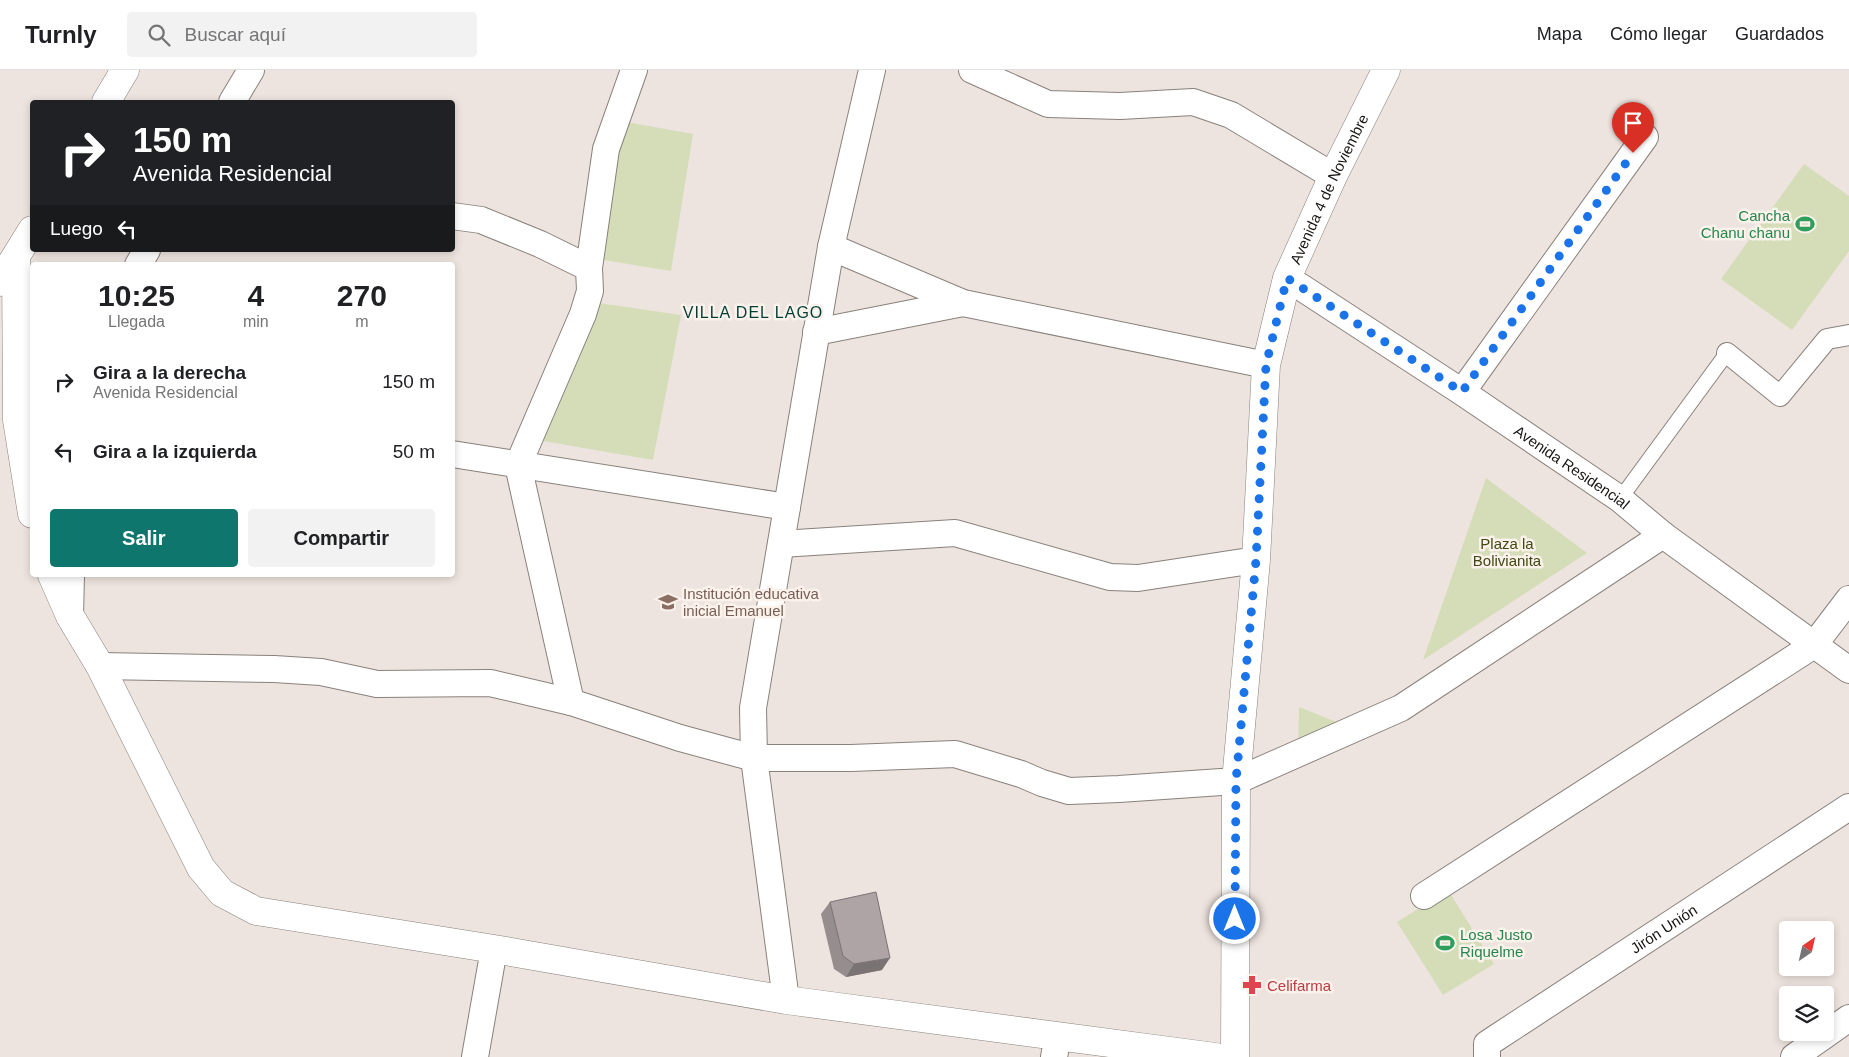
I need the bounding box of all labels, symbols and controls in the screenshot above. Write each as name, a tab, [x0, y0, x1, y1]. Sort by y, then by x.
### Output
search box	[127, 12, 477, 57]
text: Turnly	[25, 21, 97, 48]
icon: search	[145, 21, 173, 49]
text: Buscar aquí	[185, 24, 286, 45]
text: Mapa	[1537, 24, 1582, 44]
text: Cómo llegar	[1610, 24, 1707, 44]
text: Guardados	[1735, 24, 1824, 44]
pin	[1612, 102, 1654, 153]
icon: arrive	[1619, 109, 1647, 137]
street label: Avenida 4 de Noviembre	[1286, 111, 1371, 267]
icon: right	[50, 120, 115, 185]
text: 150 m	[133, 120, 232, 159]
text: Avenida Residencial	[133, 161, 332, 186]
place label: Cancha Chanu chanu	[1701, 207, 1791, 241]
sports icon: Cancha Chanu chanu	[1794, 213, 1816, 235]
icon: left	[113, 215, 141, 243]
text: Luego	[50, 218, 103, 239]
text: 10:25	[98, 279, 175, 312]
text: 4	[247, 279, 264, 312]
text: 270	[337, 279, 387, 312]
district label: VILLA DEL LAGO	[683, 304, 823, 321]
text: Llegada	[108, 313, 165, 330]
text: min	[243, 313, 269, 330]
text: m	[355, 313, 368, 330]
text: Gira a la derecha	[93, 362, 246, 383]
icon: right	[50, 368, 78, 396]
text: 150 m	[382, 371, 435, 392]
text: Avenida Residencial	[93, 384, 238, 401]
street label: Avenida Residencial	[1511, 422, 1633, 512]
icon: left	[50, 438, 78, 466]
text: Gira a la izquierda	[93, 441, 257, 462]
text: 50 m	[393, 441, 435, 462]
button: Salir	[50, 509, 238, 567]
button: Compartir	[248, 509, 435, 567]
park label: Plaza la Bolivianita	[1473, 535, 1542, 569]
place label: Institución educativa inicial Emanuel	[683, 585, 820, 619]
school or university icon: Institución educativa inicial Emanuel	[657, 591, 679, 613]
position arrow	[1208, 892, 1260, 944]
street label: Jirón Unión	[1627, 900, 1700, 956]
north arrow	[1779, 921, 1834, 976]
map controls	[1779, 921, 1834, 1041]
place label: Losa Justo Riquelme	[1460, 926, 1533, 960]
sports icon: Losa Justo Riquelme	[1434, 932, 1456, 954]
pharmacy icon: Celifarma	[1241, 974, 1263, 996]
place label: Celifarma	[1267, 977, 1332, 994]
button: layers	[1779, 986, 1834, 1041]

